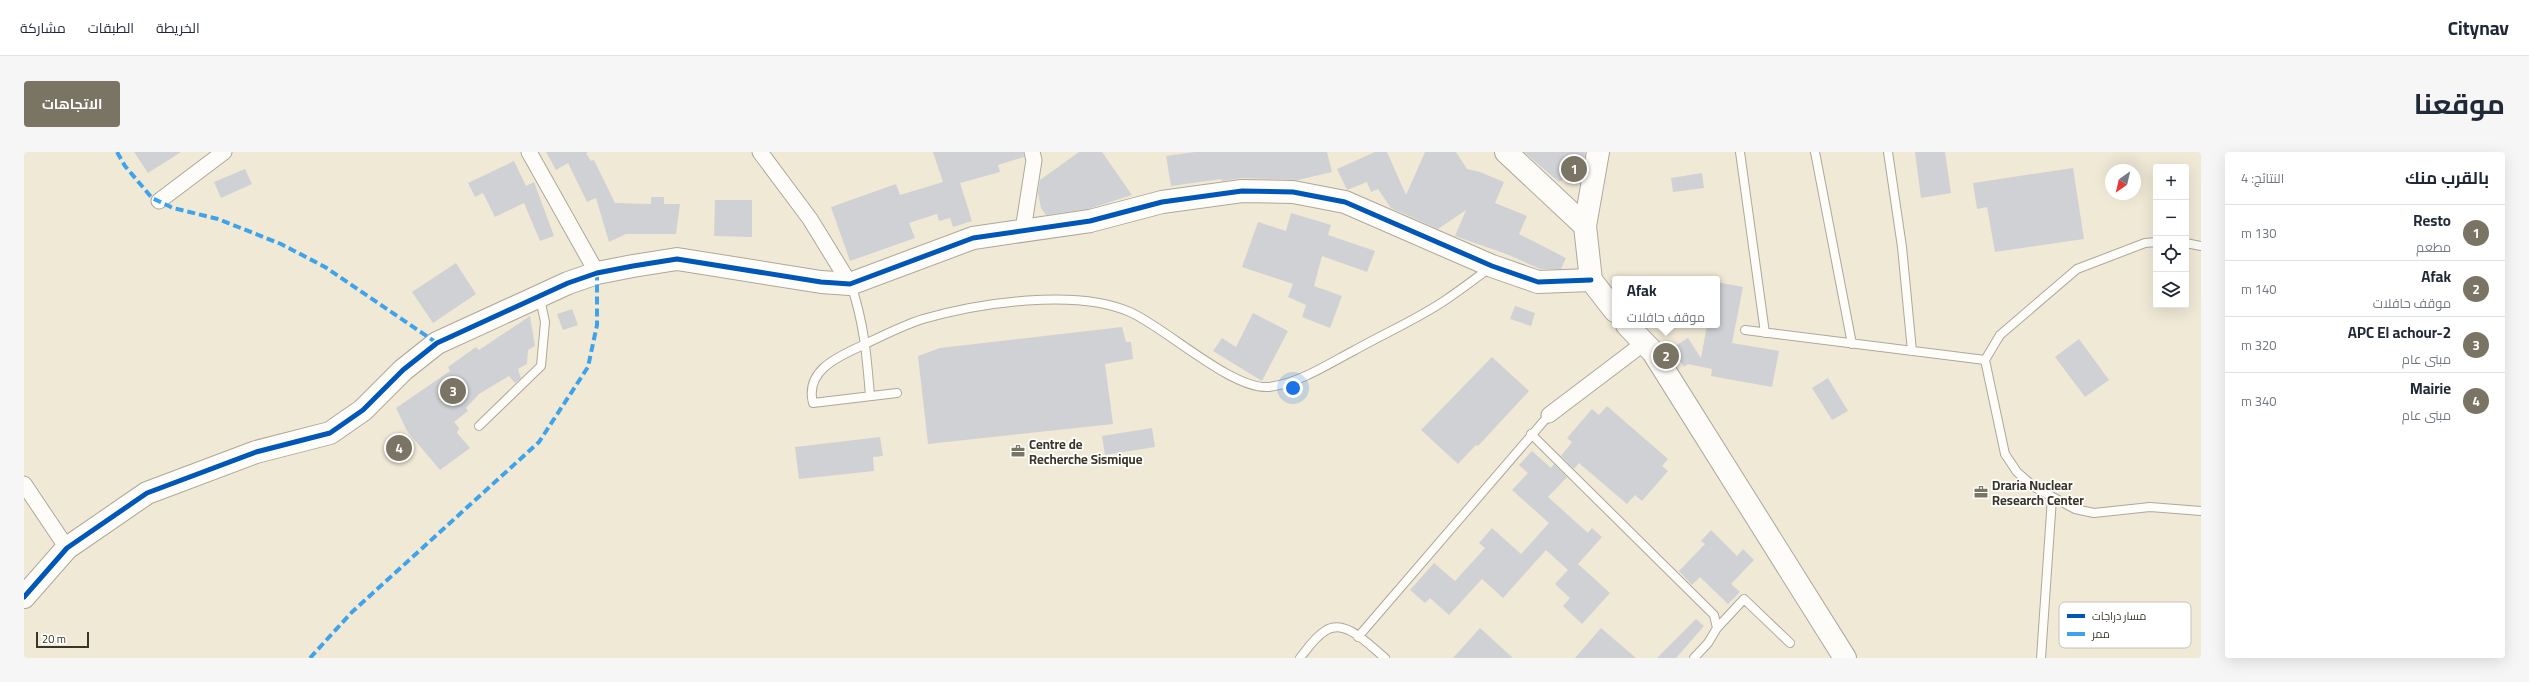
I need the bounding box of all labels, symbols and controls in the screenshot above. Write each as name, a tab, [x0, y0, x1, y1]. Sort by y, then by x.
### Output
text: Citynav	[2448, 10, 2509, 46]
text: مشاركة	[20, 15, 66, 41]
text: الطبقات	[88, 15, 134, 41]
text: الخريطة	[156, 15, 200, 41]
text: موقعنا	[2414, 78, 2505, 130]
button: الاتجاهات	[24, 81, 120, 127]
pin: 1	[1561, 154, 1587, 184]
text: بالقرب منك	[2405, 162, 2489, 194]
north arrow	[2105, 164, 2141, 200]
map controls	[2153, 164, 2189, 308]
button: +	[2153, 164, 2189, 200]
text: النتائج: 4	[2241, 166, 2284, 190]
button: −	[2153, 200, 2189, 236]
text: Resto	[2413, 206, 2451, 235]
text: 130 m	[2241, 221, 2277, 245]
text: 1	[2472, 221, 2480, 245]
text: مطعم	[2416, 235, 2451, 259]
button: locate	[2153, 236, 2189, 272]
text: Afak	[2421, 262, 2451, 291]
button: layers	[2153, 272, 2189, 308]
popup	[1612, 276, 1720, 328]
text: Afak	[1627, 276, 1657, 305]
text: 140 m	[2241, 277, 2277, 301]
text: 2	[2472, 277, 2480, 301]
text: موقف حافلات	[2373, 291, 2451, 315]
text: موقف حافلات	[1627, 305, 1705, 329]
text: APC El achour-2	[2348, 318, 2451, 347]
text: 320 m	[2241, 333, 2277, 357]
text: 3	[2472, 333, 2480, 357]
pin: 2	[1653, 341, 1679, 371]
text: مبنى عام	[2402, 347, 2451, 371]
text: Mairie	[2410, 374, 2451, 403]
pin: 3	[440, 376, 466, 406]
your location	[1283, 378, 1303, 398]
text: 340 m	[2241, 389, 2277, 413]
text: 4	[2472, 389, 2480, 413]
text: مبنى عام	[2402, 403, 2451, 427]
place label: Centre de Recherche Sismique	[1029, 432, 1143, 471]
pin: 4	[386, 433, 412, 463]
office icon: Centre de Recherche Sismique	[1010, 443, 1026, 459]
place label: Draria Nuclear Research Center	[1992, 473, 2084, 512]
office icon: Draria Nuclear Research Center	[1973, 484, 1989, 500]
legend	[2059, 602, 2191, 648]
text: مسار دراجات	[2092, 606, 2146, 626]
text: ممر	[2091, 624, 2110, 644]
text: 20 m	[42, 629, 66, 649]
scale bar	[36, 630, 89, 649]

